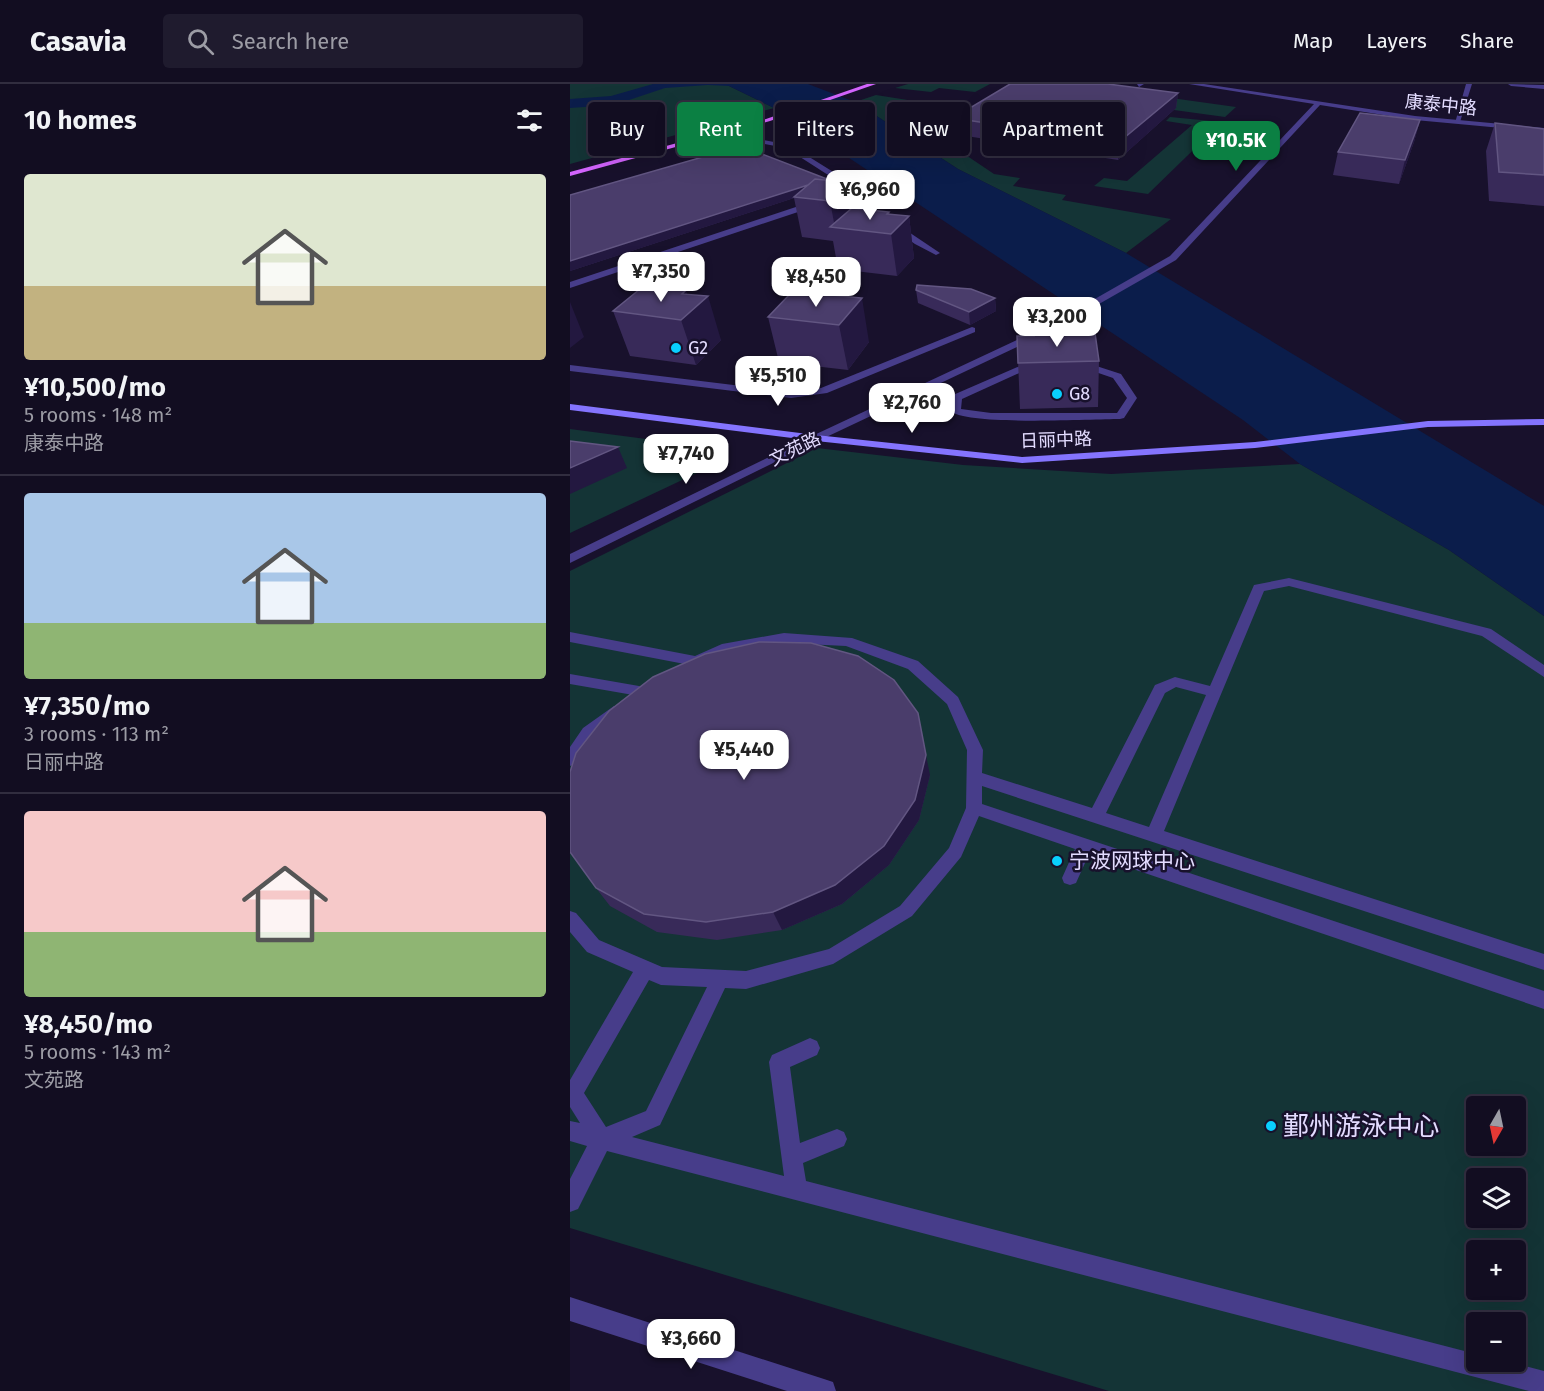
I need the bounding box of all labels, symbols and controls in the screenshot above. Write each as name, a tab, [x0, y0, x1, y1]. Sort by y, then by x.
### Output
search box	[163, 14, 583, 68]
text: Casavia	[30, 25, 127, 58]
icon: search	[184, 25, 217, 58]
text: Search here	[232, 28, 349, 55]
text: Map	[1293, 28, 1333, 54]
text: Layers	[1366, 28, 1427, 54]
text: Share	[1460, 28, 1514, 54]
street label: 康泰中路	[1404, 90, 1478, 120]
chip: Buy	[588, 102, 665, 156]
chip: Rent	[677, 102, 763, 156]
chip: Filters	[775, 102, 875, 156]
chip: New	[887, 102, 970, 156]
chip: Apartment	[982, 102, 1125, 156]
icon: filters	[513, 104, 546, 137]
text: 10 homes	[24, 105, 137, 136]
pin: ¥10.5K	[1187, 121, 1285, 172]
text: ¥10.5K	[1206, 128, 1266, 152]
pin: ¥6,960	[821, 170, 919, 221]
text: ¥6,960	[840, 177, 900, 201]
icon: home	[231, 213, 339, 321]
pin: ¥7,350	[612, 252, 710, 303]
pin: ¥8,450	[767, 257, 865, 308]
text: ¥7,350	[632, 259, 690, 283]
text: ¥8,450	[786, 264, 846, 288]
pin: ¥3,200	[1008, 297, 1106, 348]
text: ¥3,200	[1027, 304, 1087, 328]
place label: G2	[688, 337, 708, 359]
marker: G2	[669, 341, 683, 355]
pin: ¥5,510	[729, 356, 827, 407]
text: ¥5,510	[749, 363, 807, 387]
text: ¥10,500/mo	[24, 372, 166, 403]
pin: ¥2,760	[863, 383, 961, 434]
place label: G8	[1069, 383, 1090, 405]
marker: G8	[1050, 387, 1064, 401]
text: ¥2,760	[883, 390, 941, 414]
text: 5 rooms · 148 m²	[24, 403, 172, 427]
street label: 文苑路	[766, 427, 824, 471]
street label: 日丽中路	[1020, 428, 1092, 452]
text: 康泰中路	[24, 431, 104, 455]
pin: ¥7,740	[637, 434, 735, 485]
text: ¥7,740	[657, 441, 715, 465]
icon: home	[231, 532, 339, 640]
text: ¥7,350/mo	[24, 691, 150, 722]
text: 3 rooms · 113 m²	[24, 722, 169, 746]
pin: ¥5,440	[695, 730, 793, 781]
text: ¥5,440	[714, 737, 774, 761]
text: 日丽中路	[24, 750, 104, 774]
place label: 宁波网球中心	[1069, 848, 1195, 874]
icon: home	[231, 850, 339, 958]
marker: 宁波网球中心	[1050, 854, 1064, 868]
text: ¥8,450/mo	[24, 1009, 153, 1040]
text: 5 rooms · 143 m²	[24, 1040, 171, 1064]
text: 文苑路	[24, 1068, 84, 1092]
north arrow	[1466, 1096, 1526, 1156]
map controls	[1466, 1096, 1526, 1372]
place label: 鄞州游泳中心	[1283, 1111, 1439, 1142]
marker: 鄞州游泳中心	[1264, 1119, 1278, 1133]
button: layers	[1466, 1168, 1526, 1228]
button: +	[1466, 1240, 1526, 1300]
button: −	[1466, 1312, 1526, 1372]
pin: ¥3,660	[642, 1319, 740, 1370]
text: ¥3,660	[661, 1326, 721, 1350]

